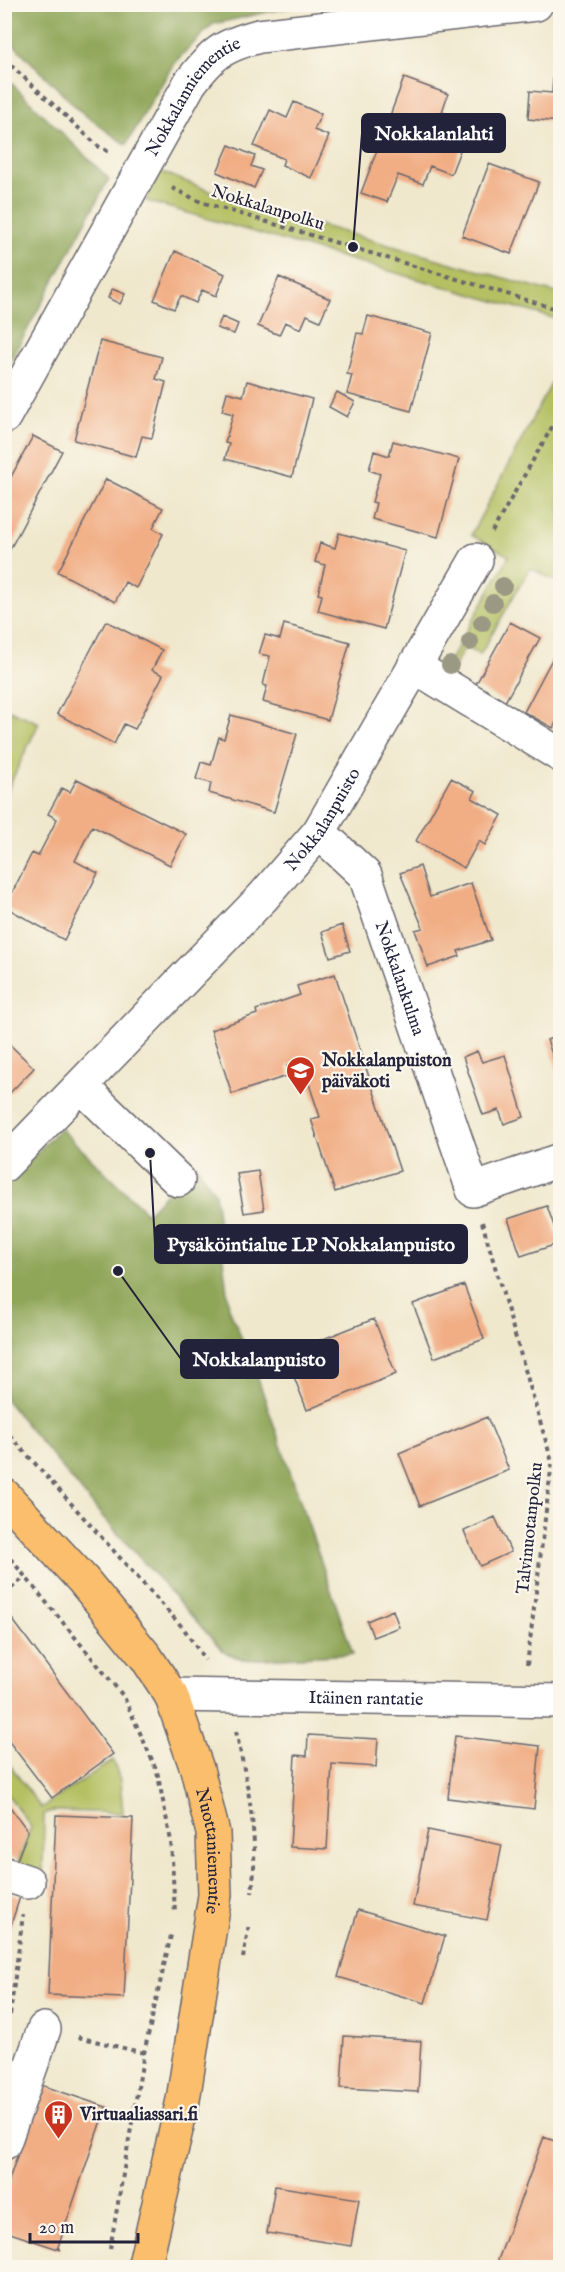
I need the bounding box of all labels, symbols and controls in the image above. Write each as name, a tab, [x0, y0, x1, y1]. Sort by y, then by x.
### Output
street label: Nokkalanniementie	[141, 33, 244, 161]
callout: Nokkalanlahti	[362, 114, 505, 152]
text: Nokkalanlahti	[373, 122, 494, 147]
street label: Nokkalanpolku	[208, 180, 327, 237]
street label: Nokkalanpuisto	[280, 764, 367, 877]
street label: Nokkalankulma	[369, 918, 429, 1039]
place label: Nokkalanpuiston päiväkoti	[321, 1050, 452, 1094]
school or university icon: Nokkalanpuiston päiväkoti	[285, 1054, 317, 1096]
callout: Pysäköintialue LP Nokkalanpuisto	[155, 1225, 467, 1263]
text: Pysäköintialue LP Nokkalanpuisto	[167, 1233, 455, 1258]
callout: Nokkalanpuisto	[181, 1340, 338, 1378]
text: Nokkalanpuisto	[191, 1348, 326, 1373]
street label: Talvinuotanpolku	[512, 1461, 549, 1595]
street label: Itäinen rantatie	[308, 1687, 424, 1712]
street label: Nuottaniementie	[189, 1786, 225, 1916]
building icon: Virtuaaliassari.fi	[43, 2098, 75, 2140]
place label: Virtuaaliassari.fi	[79, 2104, 199, 2127]
scale bar	[30, 2206, 138, 2244]
text: 20 m	[39, 2217, 74, 2240]

